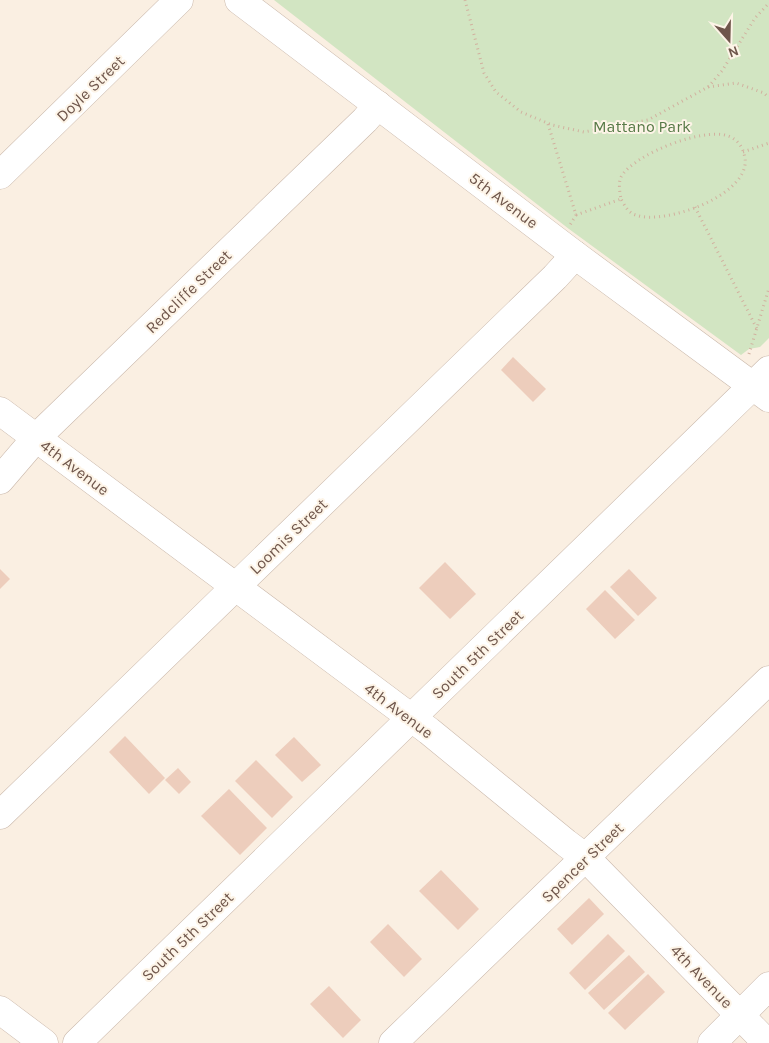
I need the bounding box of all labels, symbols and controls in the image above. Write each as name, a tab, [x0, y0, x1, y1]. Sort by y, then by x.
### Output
north arrow	[704, 15, 754, 65]
text: N	[726, 42, 741, 61]
street label: Doyle Street	[52, 51, 128, 125]
park label: Mattano Park	[593, 117, 691, 136]
street label: 5th Avenue	[466, 168, 542, 232]
street label: Redcliffe Street	[141, 246, 235, 337]
street label: 4th Avenue	[37, 435, 113, 499]
street label: Loomis Street	[245, 494, 331, 578]
street label: South 5th Street	[428, 606, 527, 703]
street label: 4th Avenue	[361, 678, 437, 742]
street label: Spencer Street	[537, 818, 627, 906]
street label: South 5th Street	[138, 888, 237, 985]
street label: 4th Avenue	[667, 941, 737, 1012]

